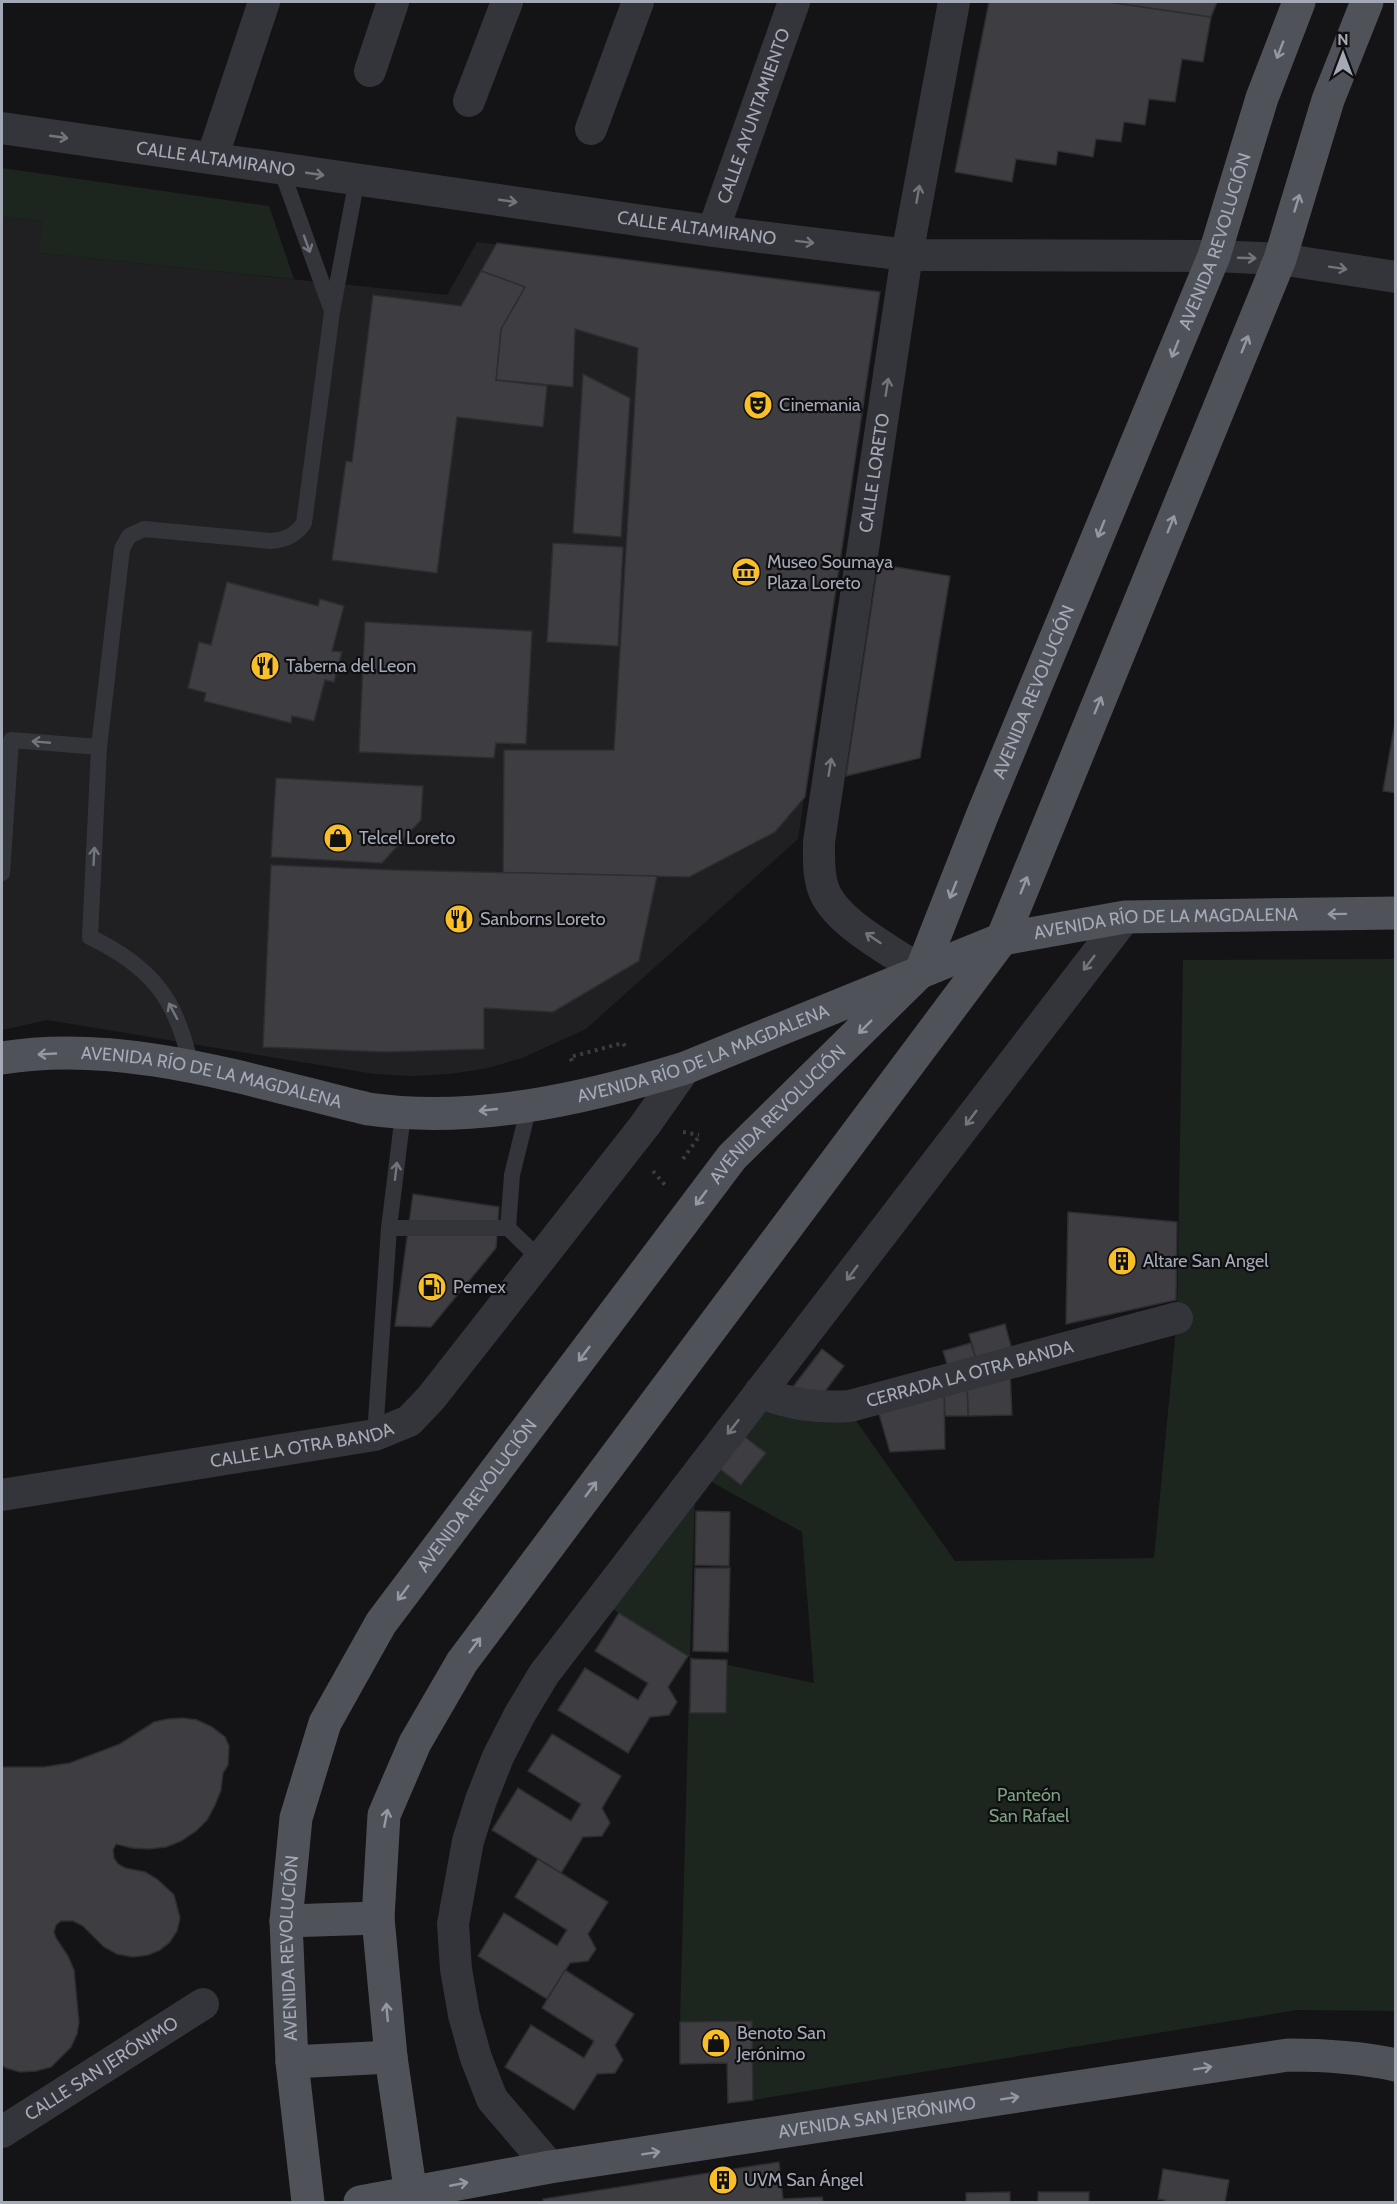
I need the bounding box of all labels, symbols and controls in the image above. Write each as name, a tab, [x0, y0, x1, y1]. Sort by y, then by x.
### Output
north arrow	[1313, 24, 1373, 84]
street label: CALLE AYUNTAMIENTO	[713, 25, 795, 207]
text: N	[1337, 30, 1349, 49]
one-way arrow	[1274, 40, 1285, 58]
one-way arrow	[49, 131, 69, 142]
street label: CALLE ALTAMIRANO	[135, 137, 297, 181]
street label: AVENIDA REVOLUCIÓN	[1174, 150, 1256, 333]
one-way arrow	[304, 168, 324, 179]
one-way arrow	[913, 185, 924, 205]
one-way arrow	[1292, 194, 1303, 213]
one-way arrow	[497, 196, 517, 207]
street label: CALLE ALTAMIRANO	[616, 206, 778, 250]
one-way arrow	[303, 234, 314, 252]
one-way arrow	[795, 237, 814, 248]
one-way arrow	[1236, 252, 1256, 263]
one-way arrow	[1327, 263, 1347, 274]
one-way arrow	[1240, 335, 1251, 353]
one-way arrow	[1169, 340, 1180, 358]
one-way arrow	[882, 378, 893, 397]
theatre icon: Cinemania	[742, 389, 774, 421]
place label: Cinemania	[779, 394, 861, 416]
street label: CALLE LORETO	[855, 412, 894, 534]
one-way arrow	[1166, 515, 1177, 534]
one-way arrow	[1095, 520, 1106, 538]
place label: Museo Soumaya Plaza Loreto	[767, 551, 893, 594]
museum icon: Museo Soumaya Plaza Loreto	[730, 556, 762, 588]
street label: AVENIDA REVOLUCIÓN	[988, 602, 1079, 782]
restaurant icon: Taberna del Leon	[249, 650, 281, 682]
place label: Taberna del Leon	[286, 655, 416, 677]
one-way arrow	[1093, 696, 1104, 714]
one-way arrow	[31, 736, 51, 747]
one-way arrow	[825, 757, 836, 777]
shop icon: Telcel Loreto	[322, 822, 354, 854]
place label: Telcel Loreto	[359, 827, 456, 849]
one-way arrow	[88, 847, 99, 867]
one-way arrow	[1019, 876, 1030, 895]
one-way arrow	[947, 880, 958, 899]
restaurant icon: Sanborns Loreto	[443, 903, 475, 935]
street label: AVENIDA RÍO DE LA MAGDALENA	[1032, 903, 1298, 944]
place label: Sanborns Loreto	[480, 908, 606, 930]
one-way arrow	[1328, 908, 1348, 920]
one-way arrow	[864, 932, 881, 945]
one-way arrow	[1083, 955, 1096, 971]
street label: AVENIDA RÍO DE LA MAGDALENA	[575, 1000, 832, 1107]
one-way arrow	[167, 1002, 179, 1020]
one-way arrow	[857, 1019, 872, 1034]
street label: AVENIDA REVOLUCIÓN	[705, 1040, 850, 1188]
street label: AVENIDA RÍO DE LA MAGDALENA	[80, 1042, 344, 1113]
one-way arrow	[38, 1048, 58, 1059]
one-way arrow	[478, 1105, 498, 1116]
one-way arrow	[964, 1110, 977, 1126]
one-way arrow	[390, 1161, 401, 1181]
one-way arrow	[695, 1190, 708, 1206]
building icon: Altare San Angel	[1106, 1245, 1138, 1277]
place label: Altare San Angel	[1143, 1250, 1269, 1272]
one-way arrow	[846, 1264, 858, 1280]
fuel station icon: Pemex	[416, 1271, 448, 1303]
place label: Pemex	[453, 1276, 506, 1298]
street label: CERRADA LA OTRA BANDA	[864, 1335, 1076, 1412]
one-way arrow	[578, 1345, 590, 1361]
street label: AVENIDA REVOLUCIÓN	[412, 1415, 542, 1576]
street label: CALLE LA OTRA BANDA	[209, 1418, 397, 1472]
one-way arrow	[726, 1419, 739, 1435]
one-way arrow	[585, 1482, 597, 1498]
one-way arrow	[397, 1585, 410, 1601]
one-way arrow	[468, 1638, 481, 1654]
park label: Panteón San Rafael	[989, 1784, 1070, 1827]
one-way arrow	[381, 1808, 392, 1828]
street label: AVENIDA REVOLUCIÓN	[275, 1854, 303, 2041]
one-way arrow	[381, 2002, 392, 2022]
street label: CALLE SAN JERÓNIMO	[21, 2012, 182, 2126]
place label: Benoto San Jerónimo	[736, 2022, 826, 2065]
shop icon: Benoto San Jerónimo	[700, 2027, 732, 2059]
one-way arrow	[1193, 2063, 1212, 2074]
street label: AVENIDA SAN JERÓNIMO	[777, 2091, 978, 2143]
one-way arrow	[1000, 2092, 1020, 2103]
one-way arrow	[641, 2147, 661, 2158]
building icon: UVM San Ángel	[707, 2164, 739, 2196]
place label: UVM San Ángel	[744, 2169, 864, 2191]
one-way arrow	[449, 2178, 468, 2189]

